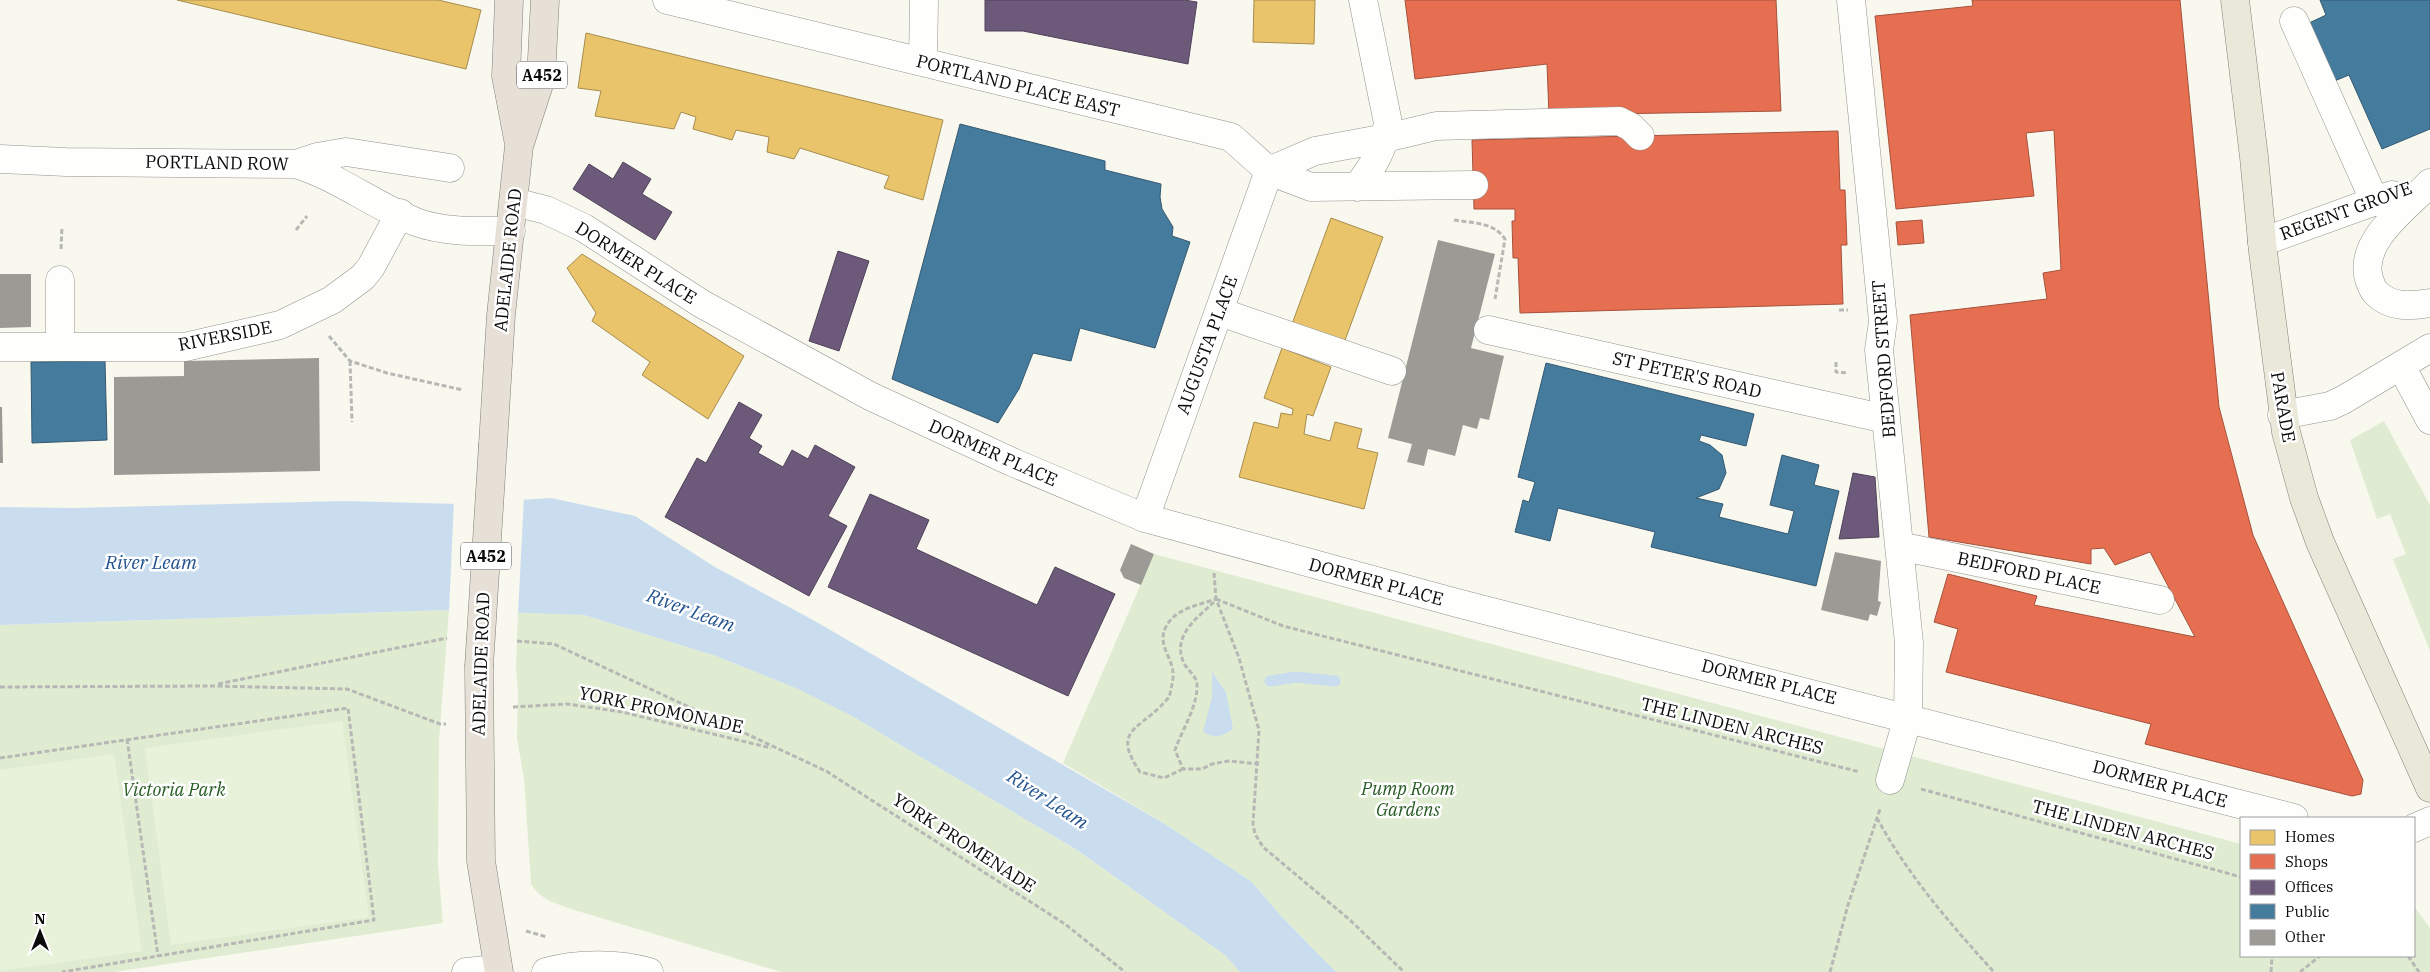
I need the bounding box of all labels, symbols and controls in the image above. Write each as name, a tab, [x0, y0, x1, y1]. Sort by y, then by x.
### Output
street label: PORTLAND PLACE EAST	[914, 49, 1123, 122]
road number: A452	[517, 62, 567, 88]
street label: PORTLAND ROW	[145, 150, 290, 175]
street label: REGENT GROVE	[2277, 176, 2415, 245]
street label: ADELAIDE ROAD	[489, 187, 526, 333]
street label: DORMER PLACE	[571, 216, 701, 309]
street label: AUGUSTA PLACE	[1171, 272, 1242, 417]
street label: BEDFORD STREET	[1866, 279, 1900, 439]
street label: RIVERSIDE	[176, 315, 274, 356]
street label: ST PETER'S ROAD	[1610, 346, 1764, 403]
street label: PARADE	[2266, 370, 2301, 444]
street label: DORMER PLACE	[925, 414, 1061, 491]
road number: A452	[461, 542, 511, 570]
street label: BEDFORD PLACE	[1955, 546, 2103, 599]
water label: River Leam	[104, 550, 197, 574]
street label: DORMER PLACE	[1306, 552, 1446, 611]
water label: River Leam	[643, 583, 738, 637]
street label: ADELAIDE ROAD	[466, 592, 495, 736]
street label: DORMER PLACE	[1699, 654, 1839, 709]
street label: YORK PROMONADE	[577, 681, 746, 738]
street label: THE LINDEN ARCHES	[1639, 692, 1826, 759]
street label: DORMER PLACE	[2090, 754, 2230, 813]
water label: River Leam	[1002, 763, 1093, 834]
park label: Pump Room Gardens	[1360, 777, 1455, 821]
park label: Victoria Park	[122, 778, 226, 801]
street label: YORK PROMENADE	[888, 788, 1040, 898]
street label: THE LINDEN ARCHES	[2030, 794, 2217, 865]
legend	[2240, 817, 2415, 957]
text: Homes	[2285, 827, 2335, 846]
text: Shops	[2285, 852, 2328, 871]
text: Offices	[2285, 877, 2333, 896]
text: Public	[2285, 902, 2330, 921]
north arrow	[15, 907, 65, 957]
text: N	[34, 910, 46, 928]
text: Other	[2285, 927, 2325, 946]

